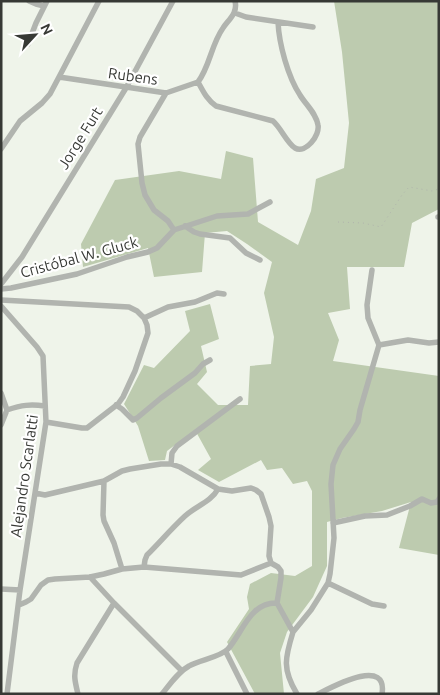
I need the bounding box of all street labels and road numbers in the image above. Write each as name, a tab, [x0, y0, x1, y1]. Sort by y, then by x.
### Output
street label: Rubens	[107, 64, 159, 88]
street label: Jorge Furt	[54, 104, 106, 172]
street label: Cristóbal W. Gluck	[18, 233, 140, 281]
street label: Alejandro Scarlatti	[7, 414, 41, 538]

